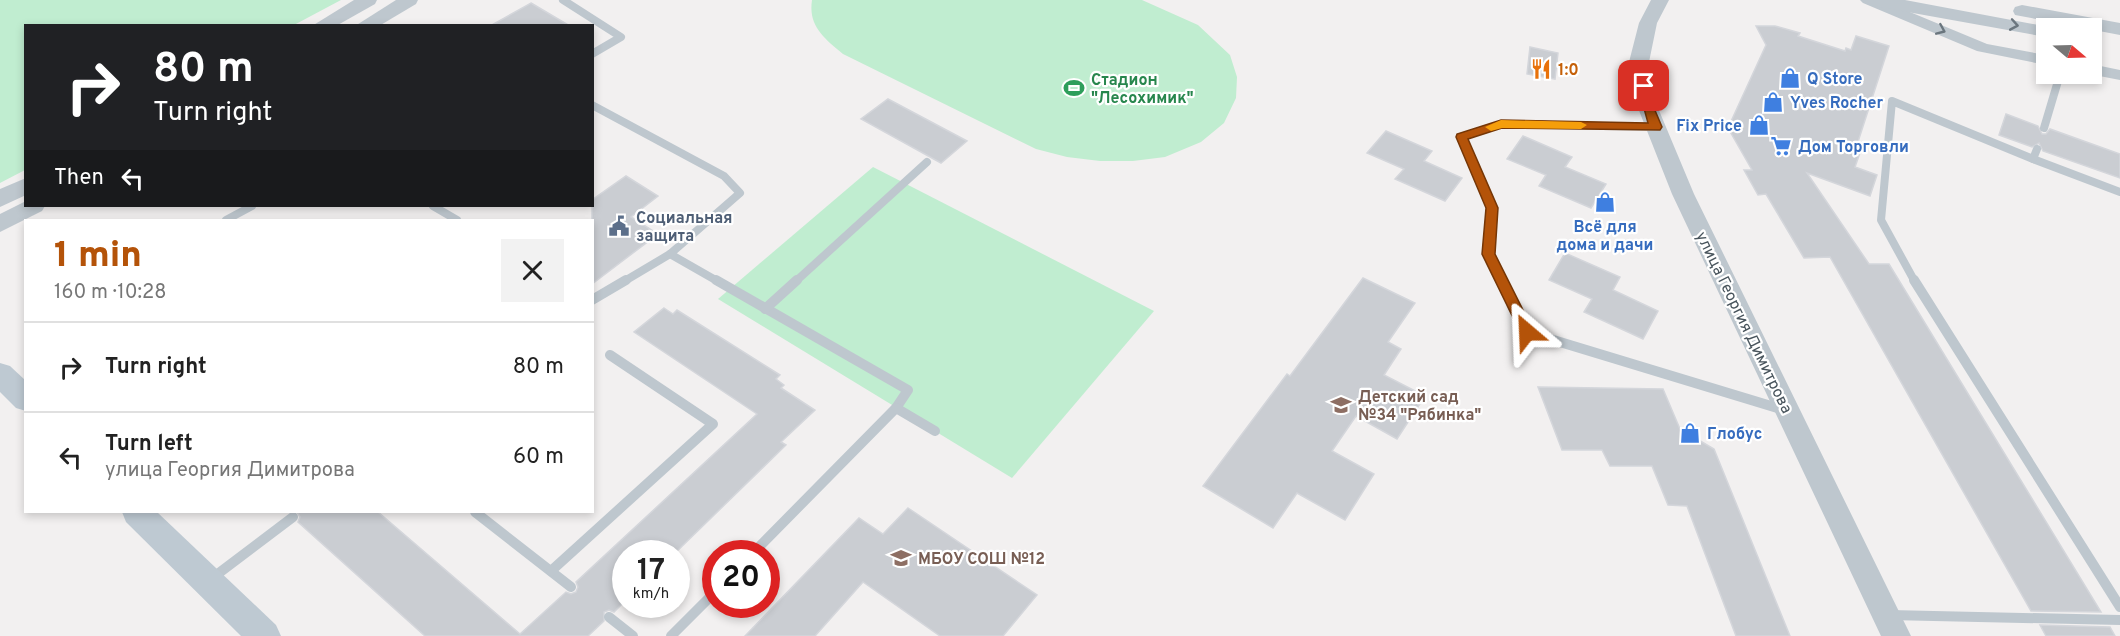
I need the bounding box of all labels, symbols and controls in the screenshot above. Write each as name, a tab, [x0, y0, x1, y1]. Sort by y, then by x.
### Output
north arrow	[2036, 18, 2102, 84]
map controls	[2036, 18, 2102, 84]
one-way arrow	[2009, 19, 2019, 31]
one-way arrow	[1935, 23, 1946, 35]
text: 80 m	[153, 44, 254, 97]
icon: right	[54, 48, 132, 126]
restaurant icon: 1:0	[1529, 57, 1553, 81]
pin	[1618, 60, 1669, 111]
place label: 1:0	[1558, 61, 1579, 81]
shop icon: Q Store	[1778, 66, 1802, 90]
icon: arrive	[1627, 69, 1660, 102]
place label: Q Store	[1807, 70, 1863, 90]
place label: Стадион "Лесохимик"	[1091, 71, 1194, 109]
sports icon: Стадион "Лесохимик"	[1062, 76, 1086, 100]
shop icon: Yves Rocher	[1761, 90, 1785, 114]
place label: Yves Rocher	[1790, 94, 1884, 114]
text: Turn right	[153, 96, 272, 130]
shop icon: Fix Price	[1747, 113, 1771, 137]
place label: Fix Price	[1676, 117, 1742, 137]
supermarket icon: Дом Торговли	[1769, 134, 1793, 158]
place label: Дом Торговли	[1798, 138, 1909, 158]
icon: left	[116, 162, 149, 195]
text: Then	[54, 165, 104, 192]
shop icon: Всё для дома и дачи	[1593, 190, 1617, 214]
place label: Социальная защита	[636, 209, 732, 247]
public building icon: Социальная защита	[607, 214, 631, 238]
place label: Всё для дома и дачи	[1557, 218, 1653, 256]
street label: улица Георгия Димитрова	[1690, 229, 1796, 417]
text: 1 min	[54, 234, 142, 280]
button: close	[501, 239, 564, 302]
text: 160 m · 10:28	[54, 280, 167, 306]
position arrow	[1495, 300, 1559, 364]
icon: right	[54, 351, 87, 384]
text: Turn right	[105, 354, 207, 381]
text: 80 m	[513, 354, 564, 381]
place label: Детский сад №34 "Рябинка"	[1358, 388, 1481, 426]
school or university icon: Детский сад №34 "Рябинка"	[1329, 393, 1353, 417]
shop icon: Глобус	[1678, 421, 1702, 445]
place label: Глобус	[1707, 425, 1763, 445]
text: Turn left	[105, 431, 193, 458]
icon: left	[54, 441, 87, 474]
text: 60 m	[513, 444, 564, 471]
text: улица Георгия Димитрова	[105, 458, 355, 484]
speed limit sign: 20	[702, 540, 780, 618]
school or university icon: МБОУ СОШ №12	[889, 546, 913, 570]
place label: МБОУ СОШ №12	[918, 550, 1045, 570]
text: 17	[637, 553, 665, 590]
text: km/h	[633, 585, 669, 604]

